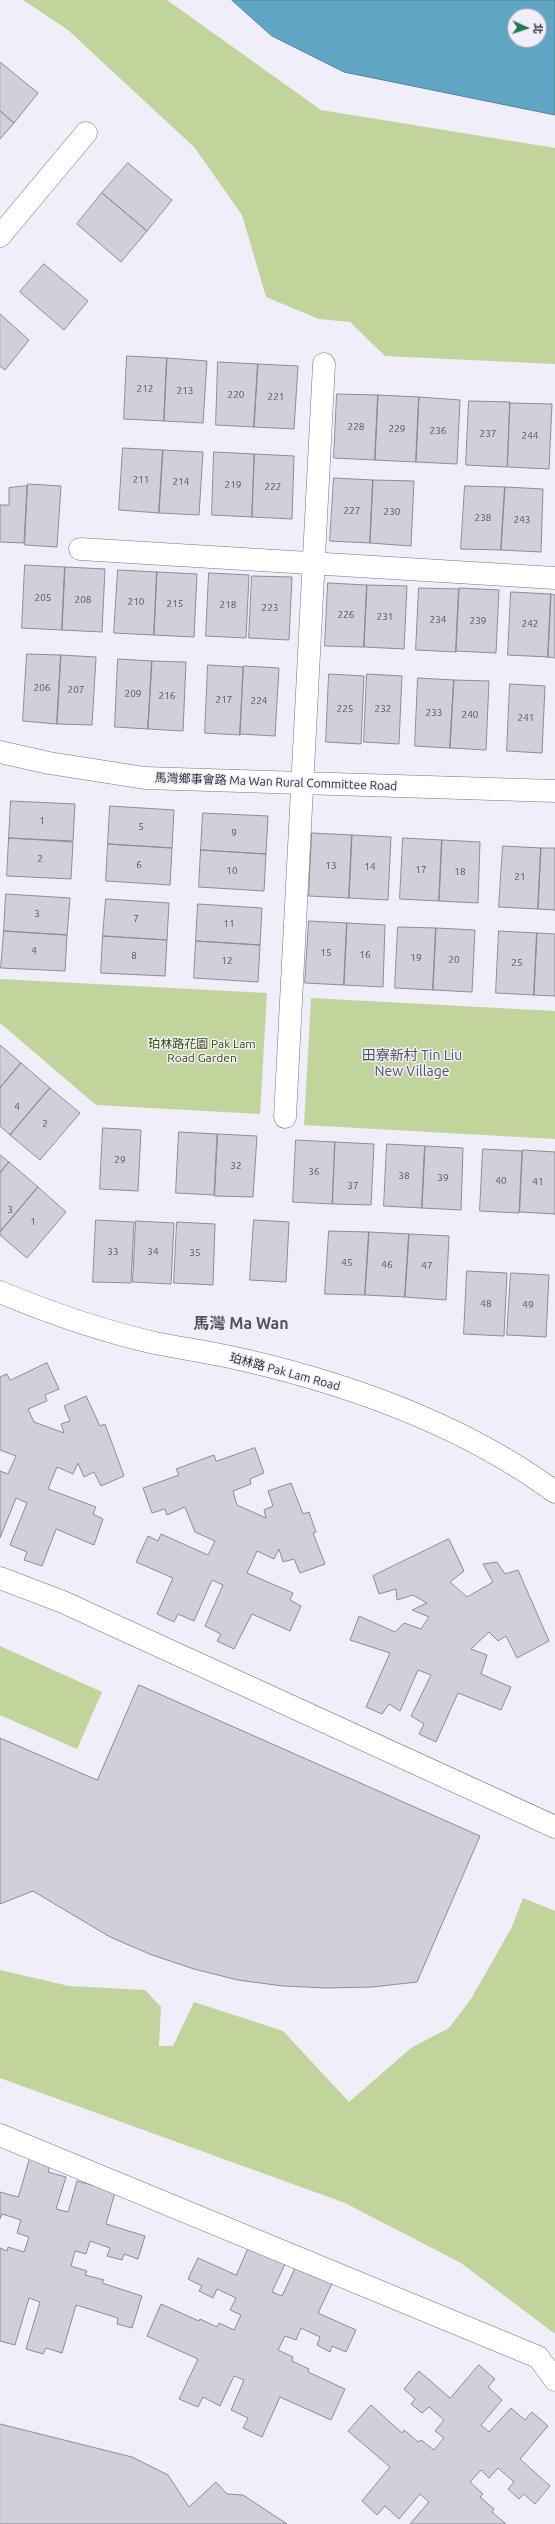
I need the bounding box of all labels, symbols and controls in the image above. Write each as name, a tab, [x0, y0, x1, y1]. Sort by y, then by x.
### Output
north arrow	[507, 8, 547, 48]
text: 北	[532, 23, 544, 34]
house number: 212	[137, 383, 153, 395]
house number: 213	[177, 385, 193, 397]
house number: 220	[228, 389, 244, 401]
house number: 221	[268, 391, 284, 403]
house number: 228	[348, 421, 364, 433]
house number: 229	[389, 423, 405, 435]
house number: 236	[430, 425, 446, 437]
house number: 237	[480, 428, 496, 440]
house number: 244	[522, 430, 538, 442]
house number: 211	[133, 474, 149, 486]
house number: 214	[173, 476, 189, 488]
house number: 219	[225, 479, 241, 491]
house number: 222	[265, 481, 281, 493]
house number: 227	[344, 505, 360, 517]
house number: 230	[384, 506, 400, 518]
house number: 238	[475, 512, 491, 524]
house number: 243	[514, 514, 530, 526]
house number: 205	[35, 592, 51, 604]
house number: 208	[75, 594, 91, 606]
house number: 210	[128, 596, 144, 608]
house number: 215	[167, 598, 183, 610]
house number: 218	[220, 599, 236, 611]
house number: 223	[262, 602, 278, 614]
house number: 226	[338, 609, 354, 621]
house number: 231	[377, 611, 393, 623]
house number: 234	[430, 614, 446, 626]
house number: 239	[470, 615, 486, 627]
house number: 242	[522, 618, 538, 630]
house number: 206	[34, 682, 50, 694]
house number: 207	[68, 684, 84, 696]
house number: 209	[125, 688, 141, 700]
house number: 216	[159, 690, 175, 702]
house number: 217	[216, 694, 232, 706]
house number: 224	[251, 695, 267, 707]
house number: 225	[337, 703, 353, 715]
house number: 232	[375, 703, 391, 715]
house number: 233	[426, 707, 442, 719]
house number: 240	[462, 709, 478, 721]
house number: 241	[518, 712, 534, 724]
street label: 馬灣鄉事會路 Ma Wan Rural Committee Road	[154, 771, 398, 793]
house number: 1	[39, 815, 45, 827]
house number: 5	[138, 821, 144, 833]
house number: 9	[231, 827, 237, 839]
house number: 2	[37, 853, 43, 865]
house number: 6	[136, 859, 142, 871]
house number: 13	[325, 860, 337, 872]
house number: 14	[364, 861, 376, 873]
house number: 17	[415, 864, 427, 876]
house number: 10	[226, 865, 238, 877]
house number: 18	[454, 866, 466, 878]
house number: 21	[514, 871, 526, 883]
house number: 3	[34, 908, 40, 920]
house number: 7	[133, 913, 139, 925]
house number: 11	[223, 918, 235, 930]
house number: 4	[31, 945, 37, 957]
house number: 15	[320, 947, 332, 959]
house number: 16	[359, 949, 371, 961]
house number: 8	[131, 950, 137, 962]
house number: 19	[410, 952, 422, 964]
house number: 20	[448, 954, 460, 966]
house number: 12	[221, 955, 233, 967]
house number: 25	[511, 957, 523, 969]
park label: 珀林路花園 Pak Lam Road Garden	[148, 1037, 256, 1065]
district label: 田寮新村 Tin Liu New Village	[362, 1047, 462, 1080]
house number: 4	[14, 1101, 20, 1113]
house number: 2	[42, 1118, 48, 1130]
house number: 29	[114, 1154, 126, 1166]
house number: 32	[230, 1160, 242, 1172]
house number: 36	[308, 1166, 320, 1178]
house number: 38	[398, 1170, 410, 1182]
house number: 39	[437, 1172, 449, 1184]
house number: 40	[495, 1175, 507, 1187]
house number: 41	[532, 1176, 544, 1188]
house number: 37	[347, 1180, 359, 1192]
house number: 3	[7, 1204, 13, 1216]
house number: 1	[30, 1216, 36, 1228]
house number: 33	[107, 1246, 119, 1258]
house number: 34	[147, 1246, 159, 1258]
house number: 35	[189, 1247, 201, 1259]
house number: 45	[341, 1257, 353, 1269]
house number: 46	[381, 1259, 393, 1271]
house number: 47	[421, 1260, 433, 1272]
house number: 48	[480, 1298, 492, 1310]
house number: 49	[522, 1299, 534, 1311]
district label: 馬灣 Ma Wan	[193, 1314, 289, 1334]
street label: 珀林路 Pak Lam Road	[228, 1350, 342, 1394]

